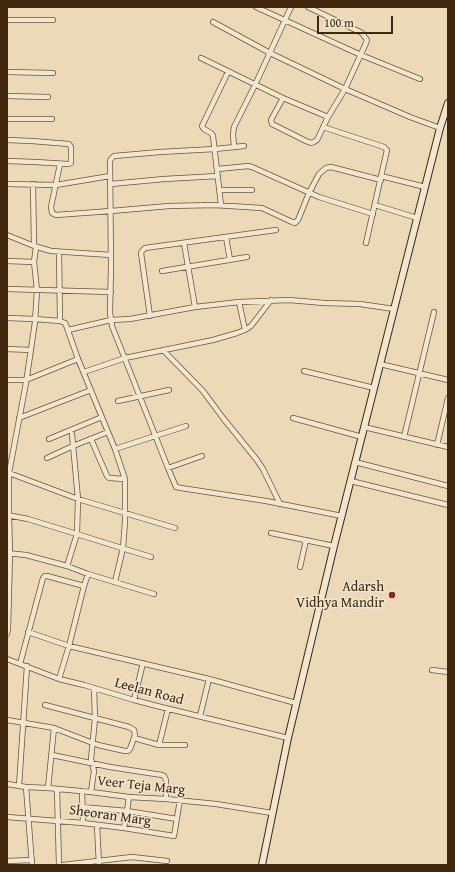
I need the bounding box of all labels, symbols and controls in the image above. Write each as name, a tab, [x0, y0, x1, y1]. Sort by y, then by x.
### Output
scale bar	[319, 8, 395, 34]
text: 100 m	[324, 14, 354, 31]
place label: Adarsh Vidhya Mandir	[296, 579, 384, 612]
marker: Adarsh Vidhya Mandir	[387, 590, 397, 600]
street label: Leelan Road	[113, 675, 185, 709]
street label: Veer Teja Marg	[96, 773, 186, 799]
street label: Sheoran Marg	[68, 802, 152, 830]

